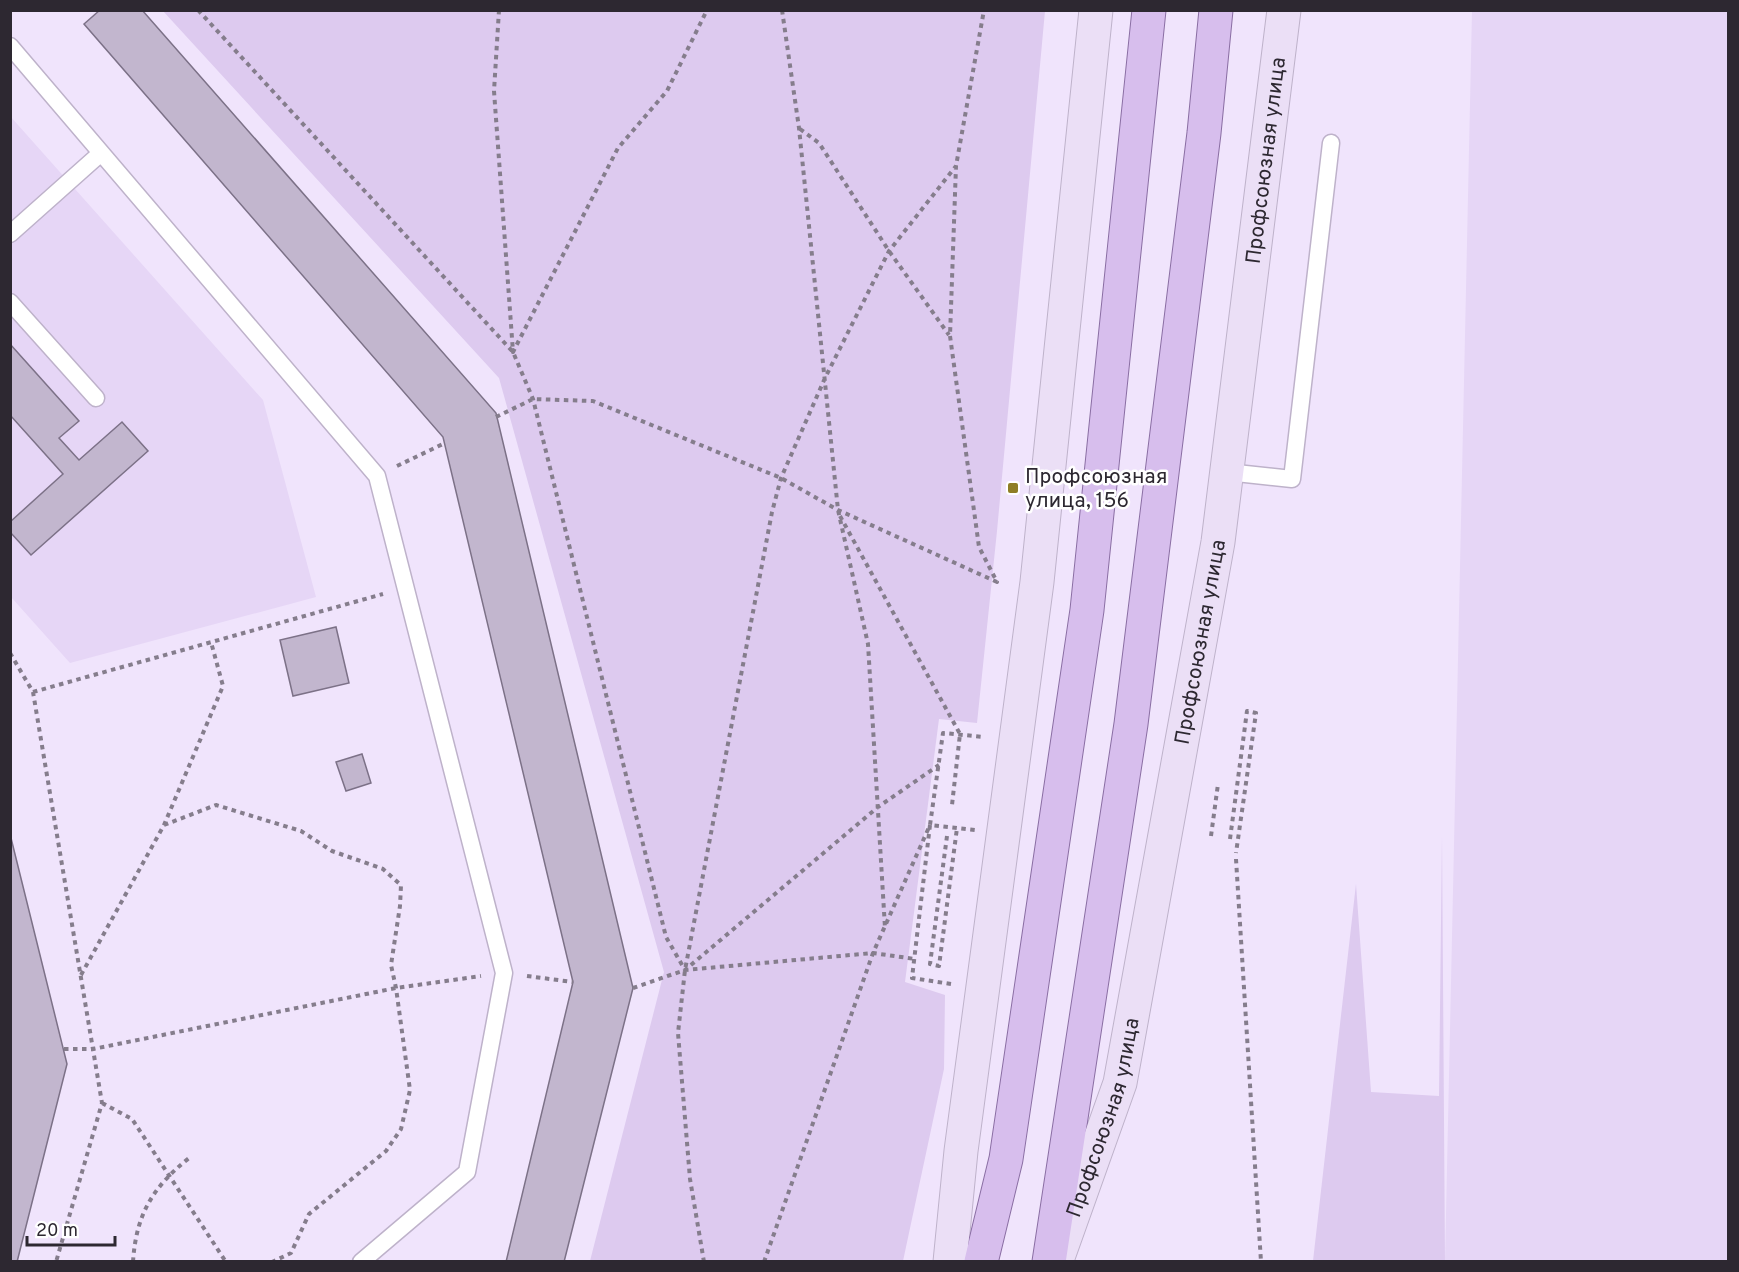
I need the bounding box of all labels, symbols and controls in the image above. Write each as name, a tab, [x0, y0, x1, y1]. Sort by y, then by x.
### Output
street label: Профсоюзная улица	[1241, 56, 1293, 265]
place label: Профсоюзная улица, 156	[1025, 464, 1167, 515]
marker: Профсоюзная улица, 156	[1006, 481, 1020, 495]
street label: Профсоюзная улица	[1170, 537, 1233, 747]
street label: Профсоюзная улица	[1061, 1016, 1147, 1221]
scale bar	[27, 1209, 116, 1247]
text: 20 m	[36, 1220, 78, 1243]

